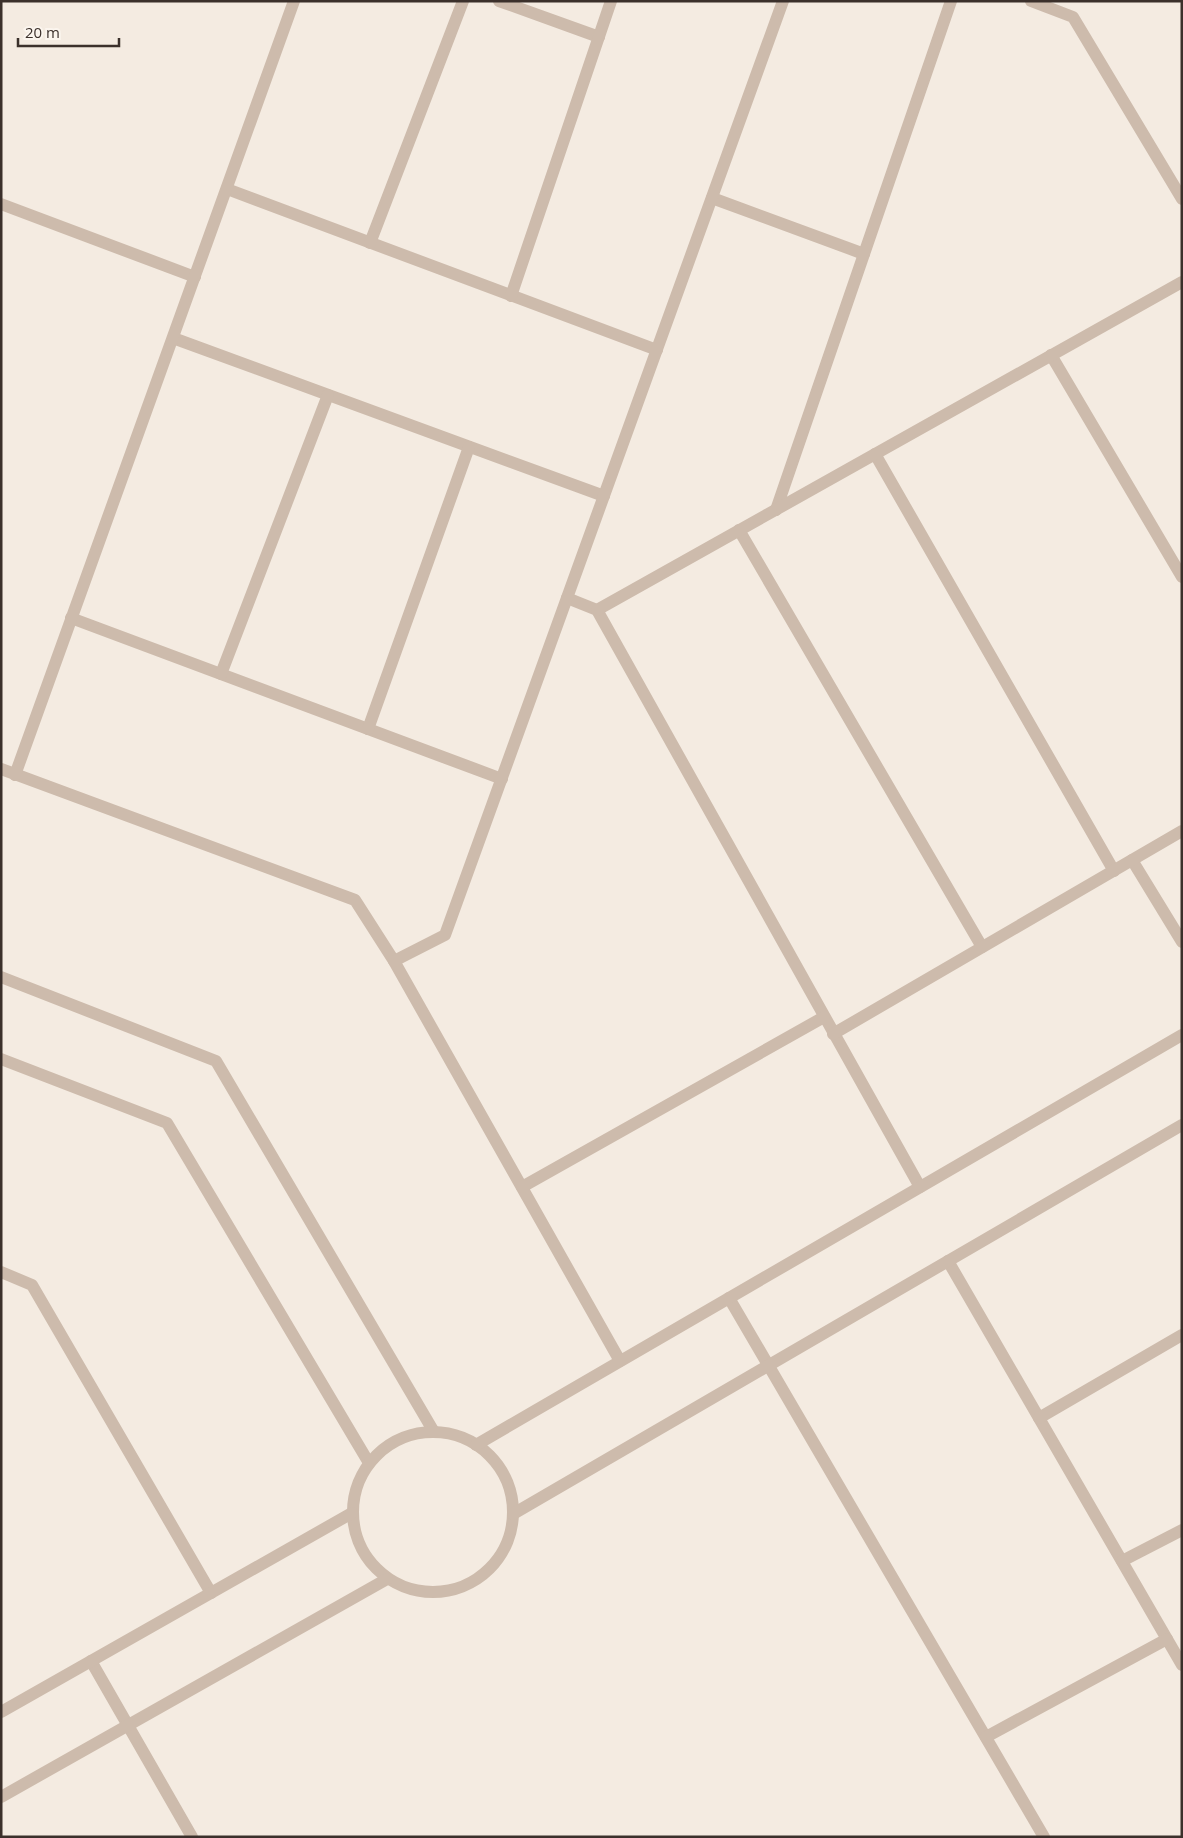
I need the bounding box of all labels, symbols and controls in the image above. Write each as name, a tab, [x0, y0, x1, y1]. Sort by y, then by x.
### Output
scale bar	[18, 15, 119, 47]
text: 20 m	[25, 22, 60, 42]

